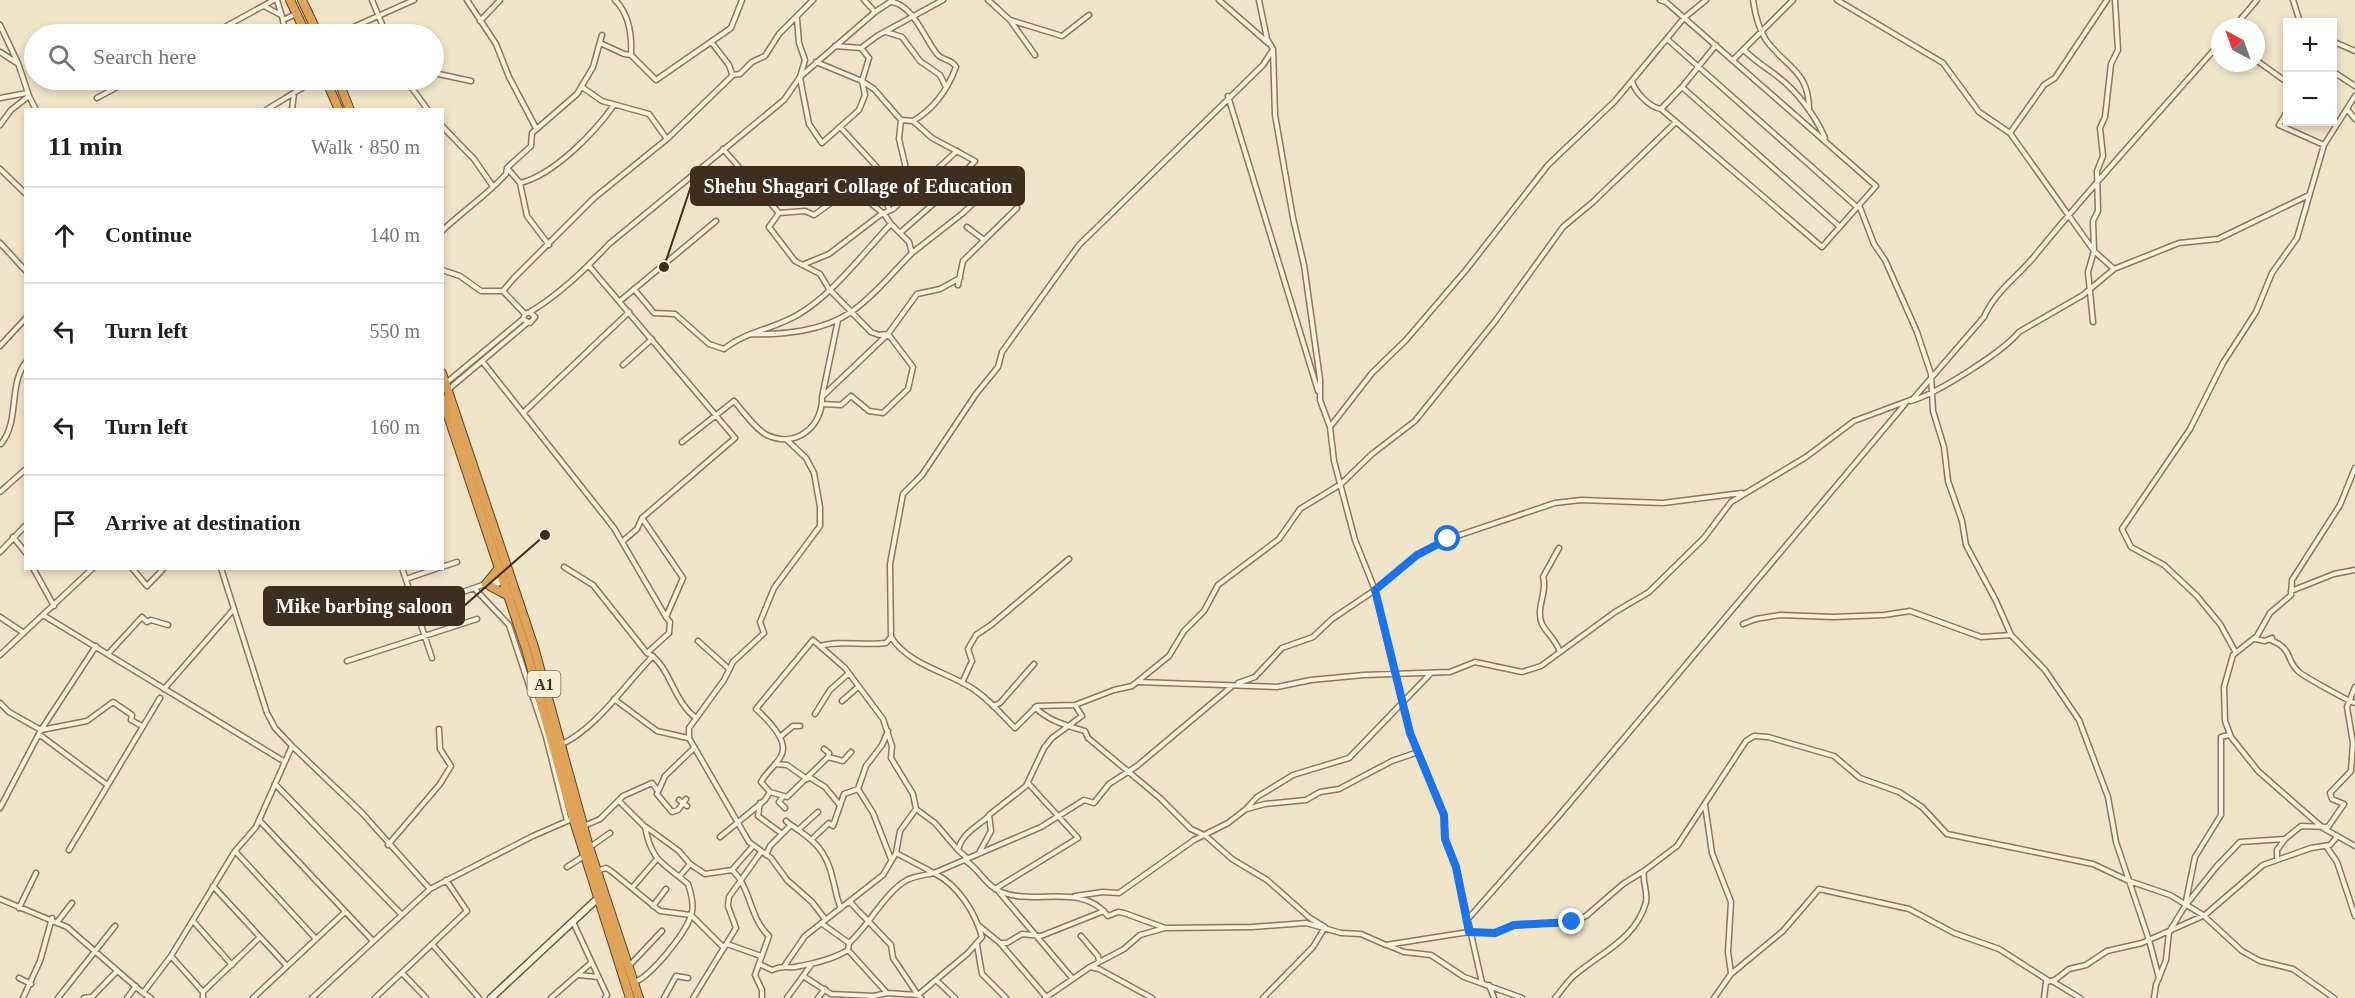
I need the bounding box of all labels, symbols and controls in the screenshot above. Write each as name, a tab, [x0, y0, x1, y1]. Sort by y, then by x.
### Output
north arrow	[2211, 18, 2265, 72]
map controls	[2283, 18, 2337, 126]
button: +	[2283, 18, 2337, 72]
search box	[24, 24, 444, 90]
icon: search	[45, 41, 78, 74]
text: Search here	[93, 44, 196, 69]
button: −	[2283, 72, 2337, 126]
text: 11 min	[48, 132, 122, 161]
text: Walk · 850 m	[311, 136, 420, 158]
callout: Shehu Shagari Collage of Education	[691, 167, 1024, 205]
text: Shehu Shagari Collage of Education	[704, 175, 1012, 198]
icon: ahead	[48, 219, 81, 252]
text: Continue	[105, 222, 192, 247]
text: 140 m	[369, 224, 420, 246]
icon: left	[48, 315, 81, 348]
text: Turn left	[105, 318, 188, 343]
text: 550 m	[369, 320, 420, 342]
icon: left	[48, 411, 81, 444]
text: Turn left	[105, 414, 188, 439]
text: 160 m	[369, 416, 420, 438]
icon: arrive	[48, 507, 81, 540]
text: Arrive at destination	[105, 510, 301, 535]
route start	[1434, 525, 1460, 551]
callout: Mike barbing saloon	[264, 587, 464, 625]
text: Mike barbing saloon	[276, 595, 452, 618]
road number: A1	[528, 671, 560, 697]
route end	[1558, 908, 1584, 934]

